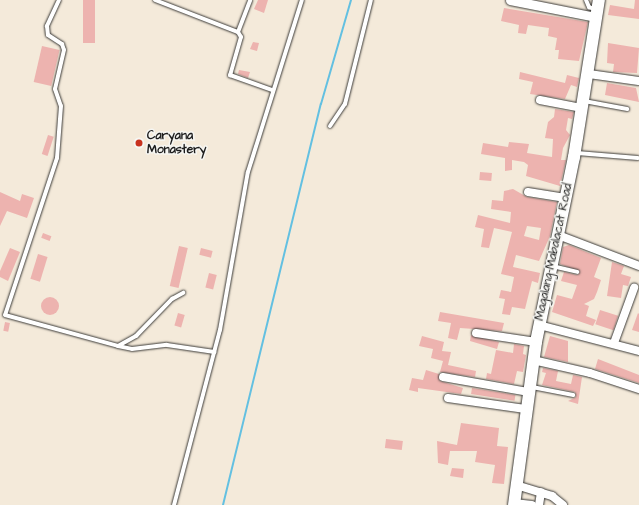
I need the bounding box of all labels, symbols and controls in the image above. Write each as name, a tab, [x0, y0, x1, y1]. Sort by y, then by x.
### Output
place label: Caryana Monastery	[147, 129, 206, 157]
marker: Caryana Monastery	[134, 138, 144, 148]
street label: Magalang-Mabalacat Road	[532, 182, 576, 322]

